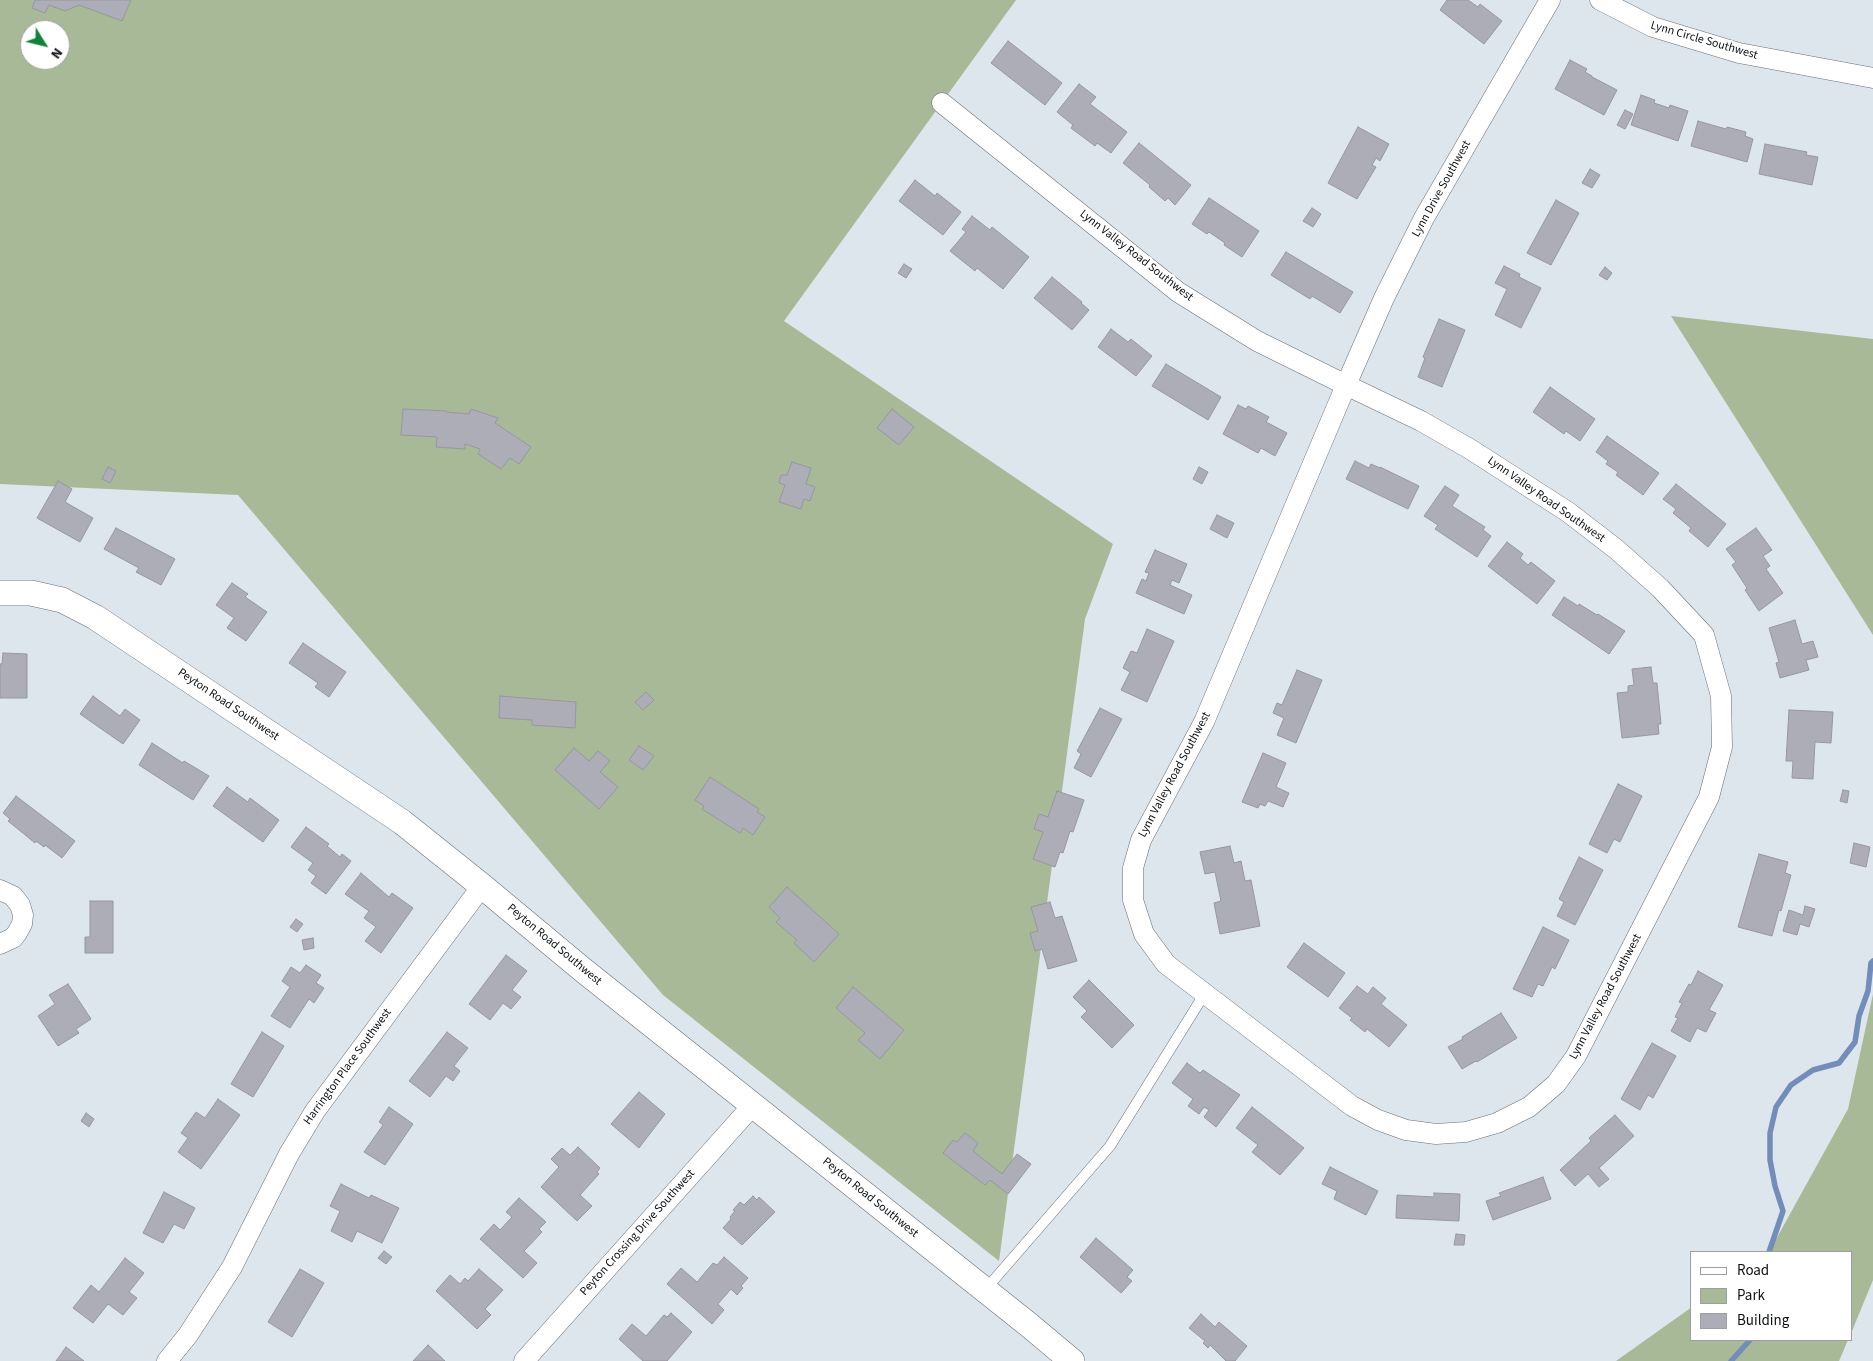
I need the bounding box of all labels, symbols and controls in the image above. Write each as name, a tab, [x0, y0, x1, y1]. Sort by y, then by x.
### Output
street label: Lynn Circle Southwest	[1649, 19, 1759, 63]
north arrow	[20, 20, 70, 70]
text: N	[45, 44, 67, 63]
street label: Lynn Drive Southwest	[1409, 138, 1475, 240]
street label: Lynn Valley Road Southwest	[1076, 207, 1196, 305]
street label: Lynn Valley Road Southwest	[1484, 454, 1608, 546]
street label: Peyton Road Southwest	[175, 666, 281, 744]
street label: Lynn Valley Road Southwest	[1136, 710, 1214, 840]
street label: Peyton Road Southwest	[504, 901, 604, 989]
street label: Lynn Valley Road Southwest	[1567, 932, 1645, 1062]
street label: Harrington Place Southwest	[301, 1006, 395, 1128]
street label: Peyton Road Southwest	[819, 1155, 921, 1241]
street label: Peyton Crossing Drive Southwest	[578, 1167, 698, 1299]
legend	[1690, 1251, 1853, 1341]
text: Road	[1737, 1260, 1769, 1281]
text: Park	[1737, 1285, 1765, 1306]
text: Building	[1737, 1310, 1789, 1331]

